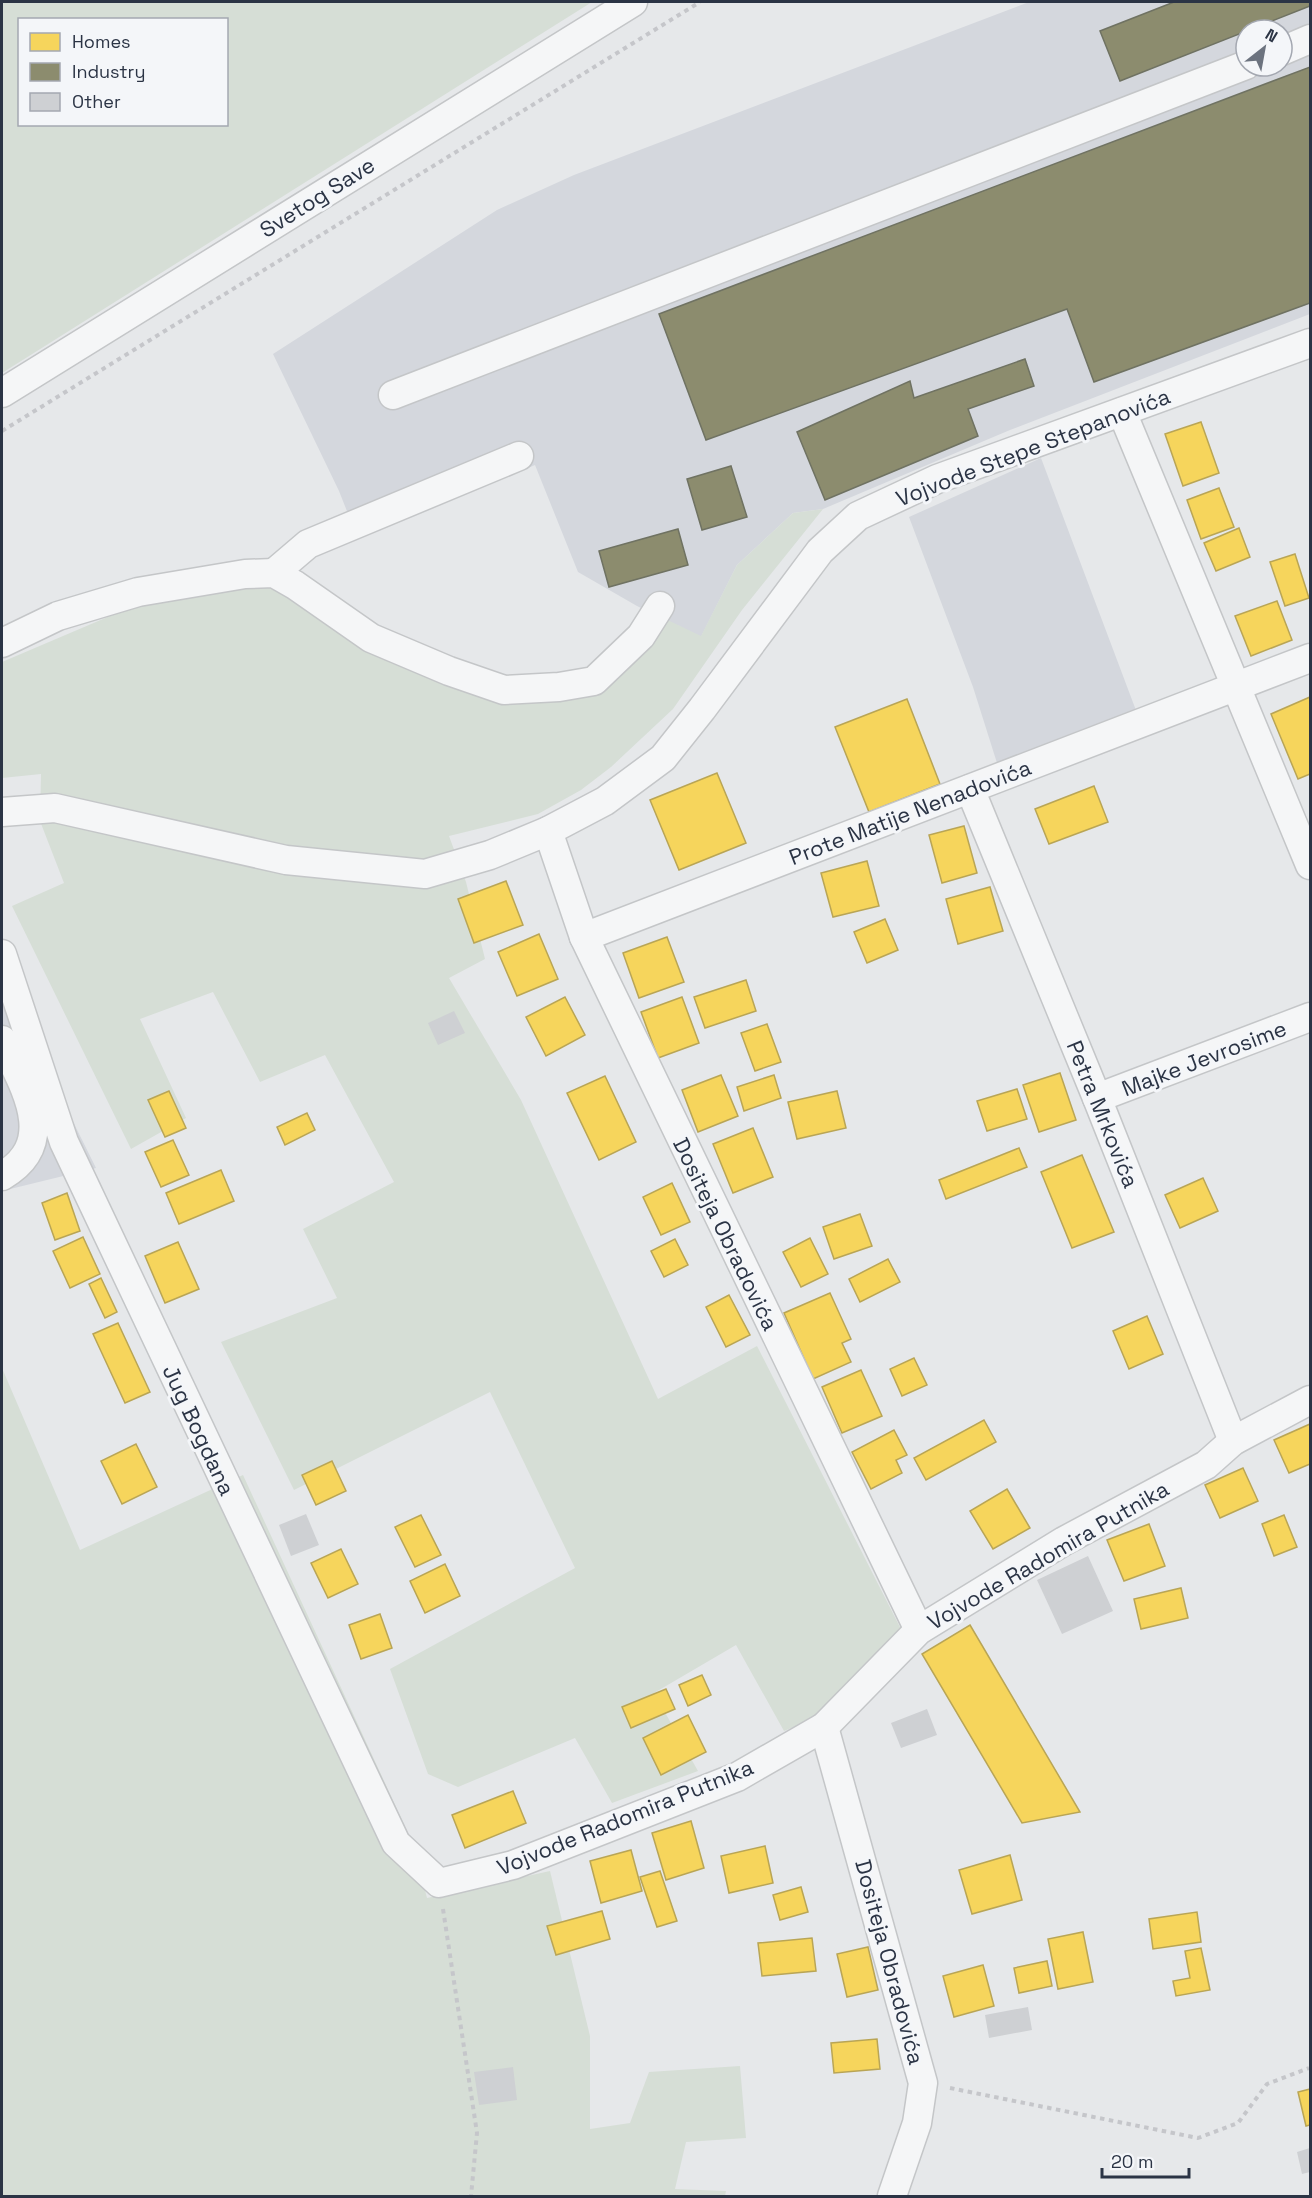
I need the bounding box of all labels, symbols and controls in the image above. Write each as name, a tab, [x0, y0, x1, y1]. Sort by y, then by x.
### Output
legend	[18, 18, 228, 126]
north arrow	[1234, 18, 1294, 78]
text: N	[1261, 24, 1281, 47]
text: Homes	[72, 30, 131, 53]
text: Industry	[72, 60, 145, 83]
text: Other	[72, 90, 121, 113]
street label: Svetog Save	[254, 151, 380, 243]
street label: Vojvode Stepe Stepanovića	[892, 382, 1174, 512]
street label: Prote Matije Nenadovića	[785, 753, 1035, 871]
street label: Majke Jevrosime	[1118, 1014, 1290, 1102]
street label: Petra Mrkovića	[1061, 1036, 1145, 1192]
street label: Dositeja Obradovića	[667, 1133, 785, 1335]
street label: Jug Bogdana	[157, 1360, 242, 1500]
street label: Vojvode Radomira Putnika	[922, 1474, 1174, 1636]
street label: Vojvode Radomira Putnika	[493, 1753, 758, 1881]
street label: Dositeja Obradovića	[849, 1856, 931, 2068]
scale bar	[1102, 2141, 1189, 2179]
text: 20 m	[1111, 2150, 1154, 2173]

